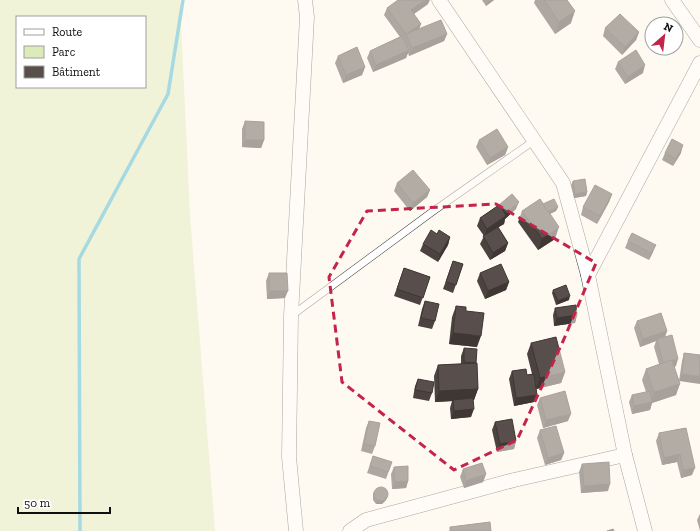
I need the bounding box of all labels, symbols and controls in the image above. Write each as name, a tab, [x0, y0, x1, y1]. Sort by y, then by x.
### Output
legend	[16, 16, 146, 88]
north arrow	[644, 16, 684, 56]
text: N	[662, 20, 676, 36]
text: Route	[52, 25, 83, 39]
text: Parc	[52, 45, 76, 59]
text: Bâtiment	[52, 65, 101, 79]
scale bar	[18, 489, 110, 515]
text: 50 m	[24, 496, 51, 510]

